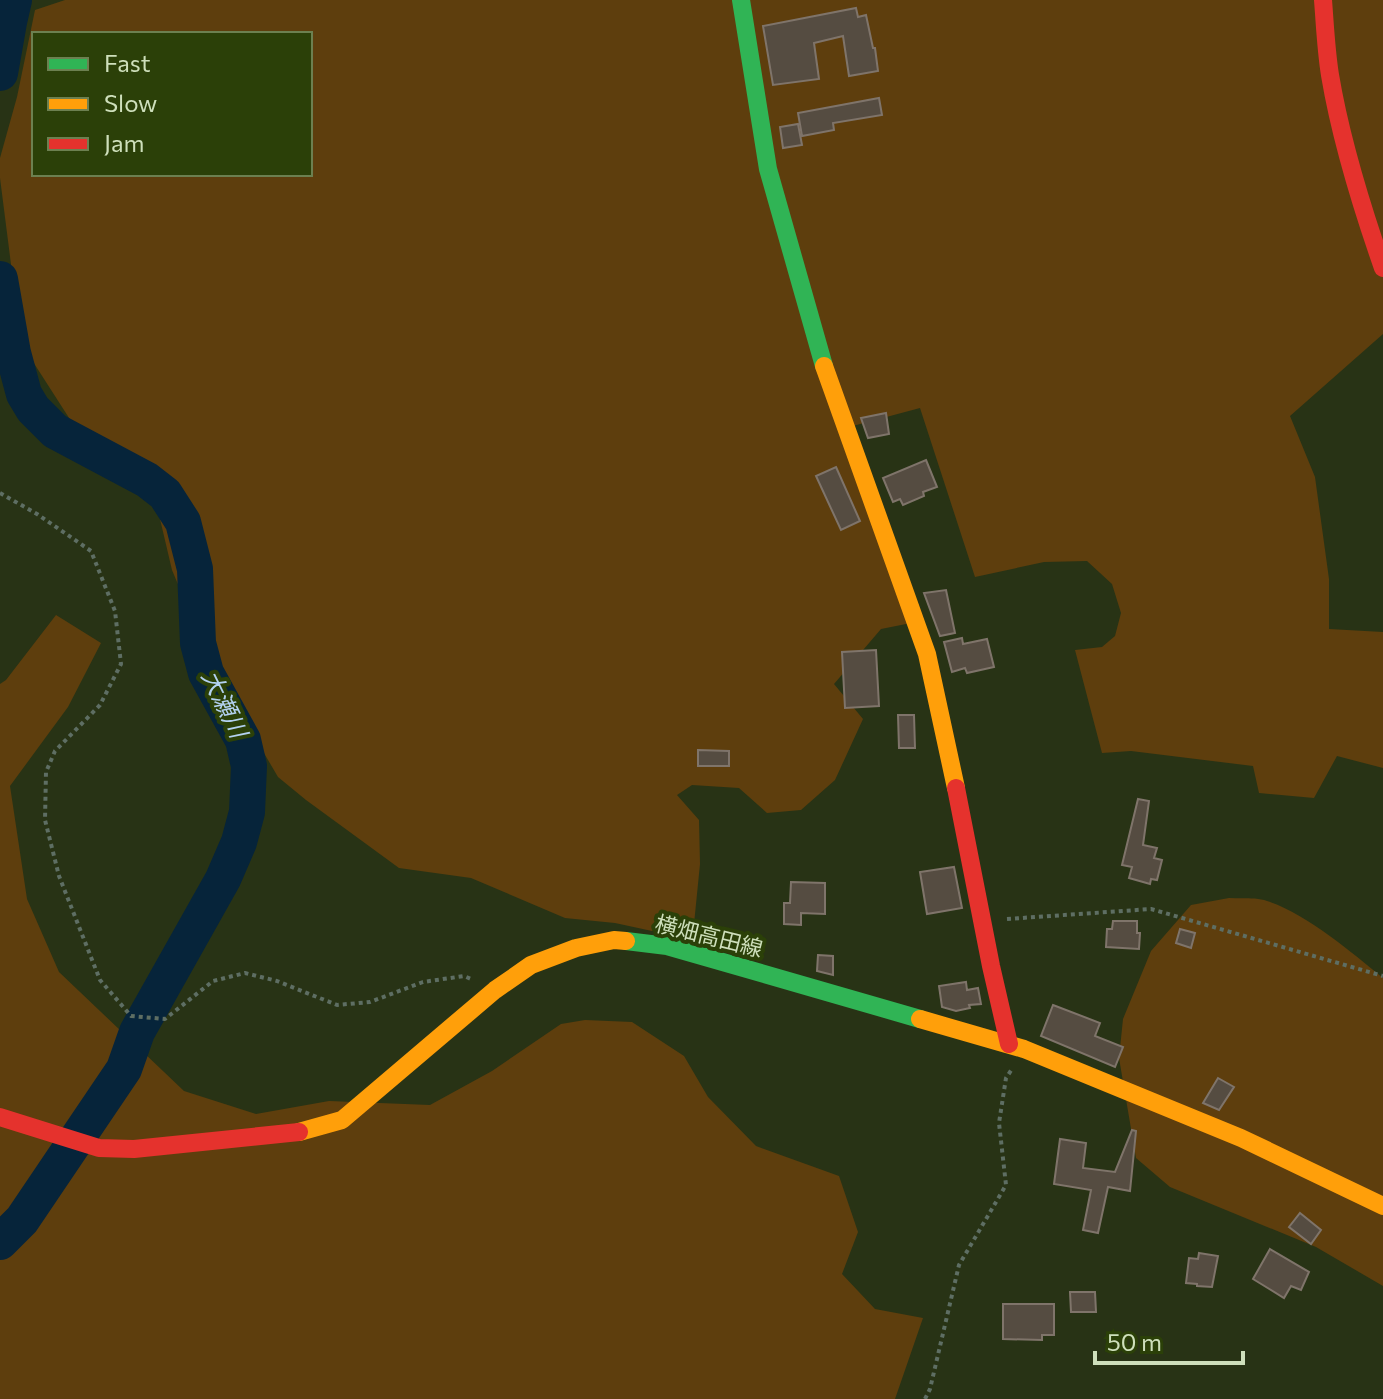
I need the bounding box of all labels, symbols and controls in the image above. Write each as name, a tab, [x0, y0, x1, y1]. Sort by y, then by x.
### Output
legend	[32, 32, 312, 176]
text: Fast	[104, 48, 151, 77]
text: Slow	[104, 88, 157, 117]
text: Jam	[104, 128, 144, 157]
water label: 大瀬川	[197, 665, 255, 745]
street label: 横畑高田線	[652, 909, 766, 962]
scale bar	[1095, 1315, 1243, 1365]
text: 50 m	[1107, 1327, 1162, 1356]

